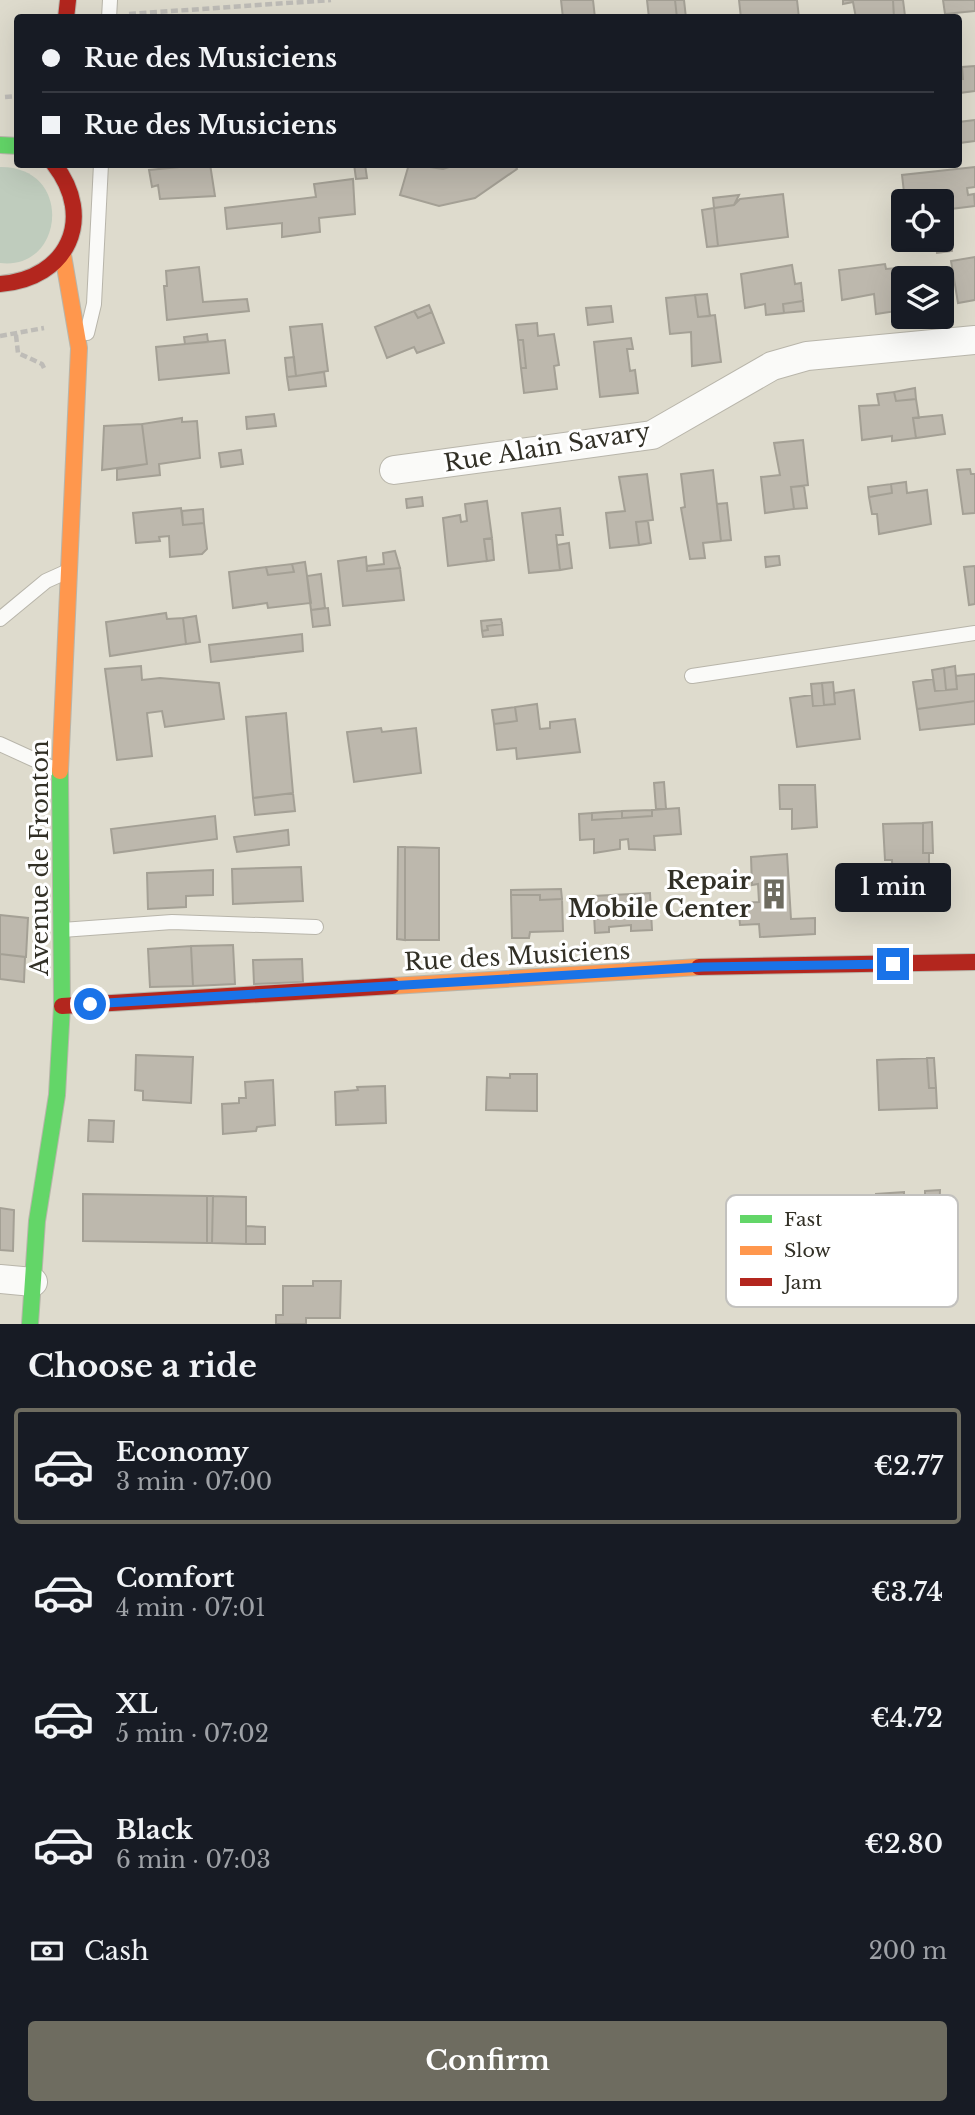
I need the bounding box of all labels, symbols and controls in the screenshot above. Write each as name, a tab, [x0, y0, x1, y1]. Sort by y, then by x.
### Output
text: Rue des Musiciens	[84, 42, 337, 74]
text: Rue des Musiciens	[84, 109, 337, 141]
map controls	[891, 189, 954, 329]
button: locate	[891, 189, 954, 252]
button: layers	[891, 266, 954, 329]
street label: Rue Alain Savary	[442, 416, 653, 478]
street label: Avenue de Fronton	[25, 740, 54, 977]
callout: 1 min	[835, 862, 951, 912]
place label: Repair Mobile Center	[568, 866, 751, 923]
text: 1 min	[860, 873, 926, 901]
building icon: Repair Mobile Center	[757, 877, 791, 911]
street label: Rue des Musiciens	[403, 936, 631, 976]
route end	[877, 948, 909, 980]
route start	[74, 988, 106, 1020]
legend	[726, 1195, 958, 1307]
text: Fast	[784, 1208, 823, 1231]
text: Slow	[784, 1239, 831, 1262]
text: Jam	[781, 1271, 822, 1294]
text: Choose a ride	[28, 1346, 257, 1386]
icon: car	[32, 1435, 95, 1498]
text: Economy	[116, 1436, 249, 1468]
text: €2.77	[874, 1450, 943, 1482]
text: 3 min · 07:00	[116, 1468, 272, 1496]
icon: car	[32, 1561, 95, 1624]
text: Comfort	[116, 1562, 234, 1594]
text: €3.74	[871, 1576, 943, 1608]
text: 4 min · 07:01	[116, 1594, 265, 1622]
icon: car	[32, 1687, 95, 1750]
text: XL	[116, 1688, 158, 1720]
text: €4.72	[871, 1702, 943, 1734]
text: 5 min · 07:02	[116, 1720, 269, 1748]
icon: car	[32, 1813, 95, 1876]
text: Black	[116, 1814, 193, 1846]
text: €2.80	[865, 1828, 943, 1860]
text: 6 min · 07:03	[116, 1846, 271, 1874]
icon: cash	[28, 1932, 66, 1970]
text: Cash	[84, 1935, 149, 1967]
text: 200 m	[869, 1937, 947, 1965]
button: Confirm	[28, 2021, 947, 2101]

